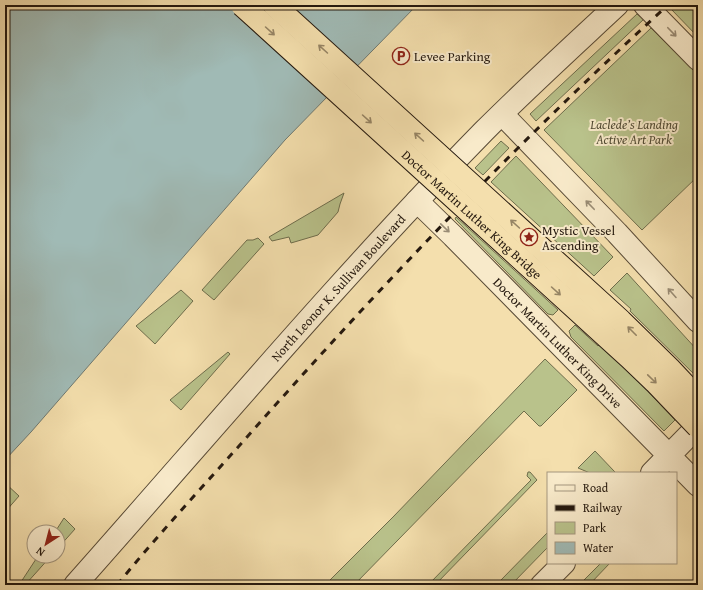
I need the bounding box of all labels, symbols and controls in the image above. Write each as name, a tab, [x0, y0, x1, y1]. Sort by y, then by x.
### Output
one-way arrow	[265, 26, 275, 35]
one-way arrow	[667, 27, 677, 37]
one-way arrow	[318, 45, 328, 54]
parking icon: Levee Parking	[391, 46, 411, 66]
place label: Levee Parking	[414, 47, 491, 66]
one-way arrow	[362, 114, 372, 123]
park label: Laclede’s Landing Active Art Park	[589, 115, 678, 149]
one-way arrow	[414, 132, 424, 142]
street label: Doctor Martin Luther King Bridge	[397, 146, 546, 284]
one-way arrow	[585, 200, 595, 210]
street label: North Leonor K. Sullivan Boulevard	[267, 210, 410, 366]
one-way arrow	[510, 220, 521, 229]
place label: Mystic Vessel Ascending	[542, 221, 615, 255]
one-way arrow	[440, 223, 450, 233]
place icon: Mystic Vessel Ascending	[519, 227, 539, 247]
street label: Doctor Martin Luther King Drive	[489, 273, 627, 413]
one-way arrow	[551, 286, 561, 295]
one-way arrow	[667, 287, 676, 298]
one-way arrow	[627, 326, 637, 336]
one-way arrow	[647, 374, 657, 383]
legend	[547, 472, 677, 564]
text: Road	[583, 479, 609, 496]
text: Railway	[583, 499, 622, 516]
text: Park	[583, 519, 607, 536]
north arrow	[26, 524, 66, 564]
text: Water	[583, 539, 613, 556]
text: N	[32, 543, 48, 561]

